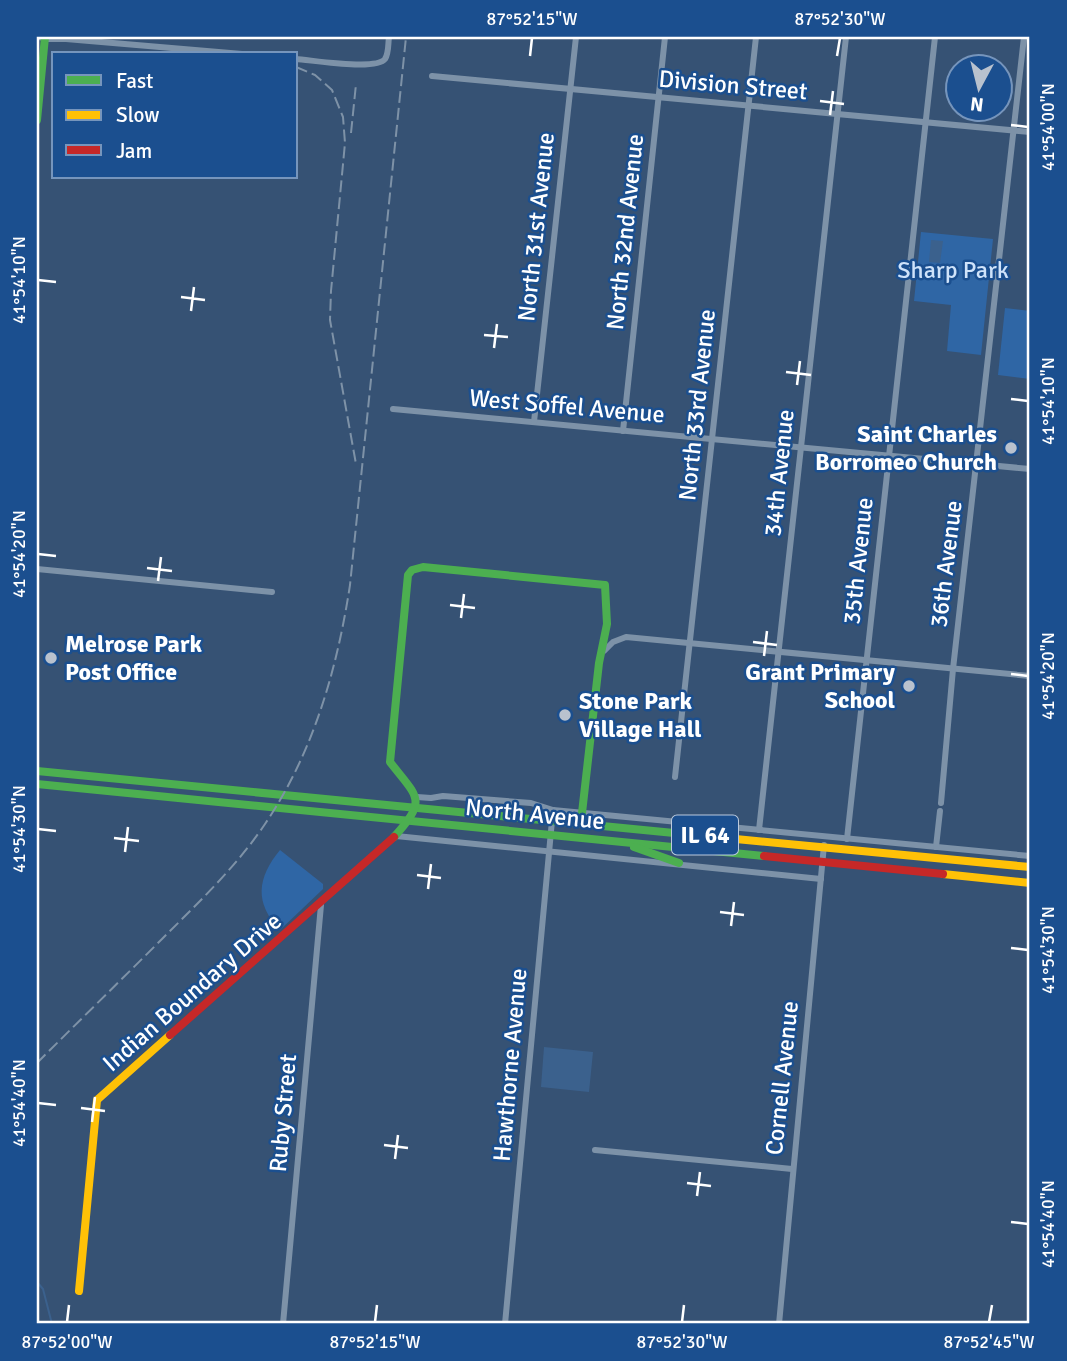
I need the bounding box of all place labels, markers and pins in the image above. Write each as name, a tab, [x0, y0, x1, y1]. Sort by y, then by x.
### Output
place label: Saint Charles Borromeo Church	[815, 419, 997, 477]
marker: Saint Charles Borromeo Church	[1003, 440, 1019, 456]
place label: Melrose Park Post Office	[65, 629, 202, 687]
marker: Melrose Park Post Office	[43, 650, 59, 666]
place label: Grant Primary School	[745, 657, 895, 715]
marker: Grant Primary School	[901, 678, 917, 694]
place label: Stone Park Village Hall	[579, 686, 702, 744]
marker: Stone Park Village Hall	[557, 707, 573, 723]

